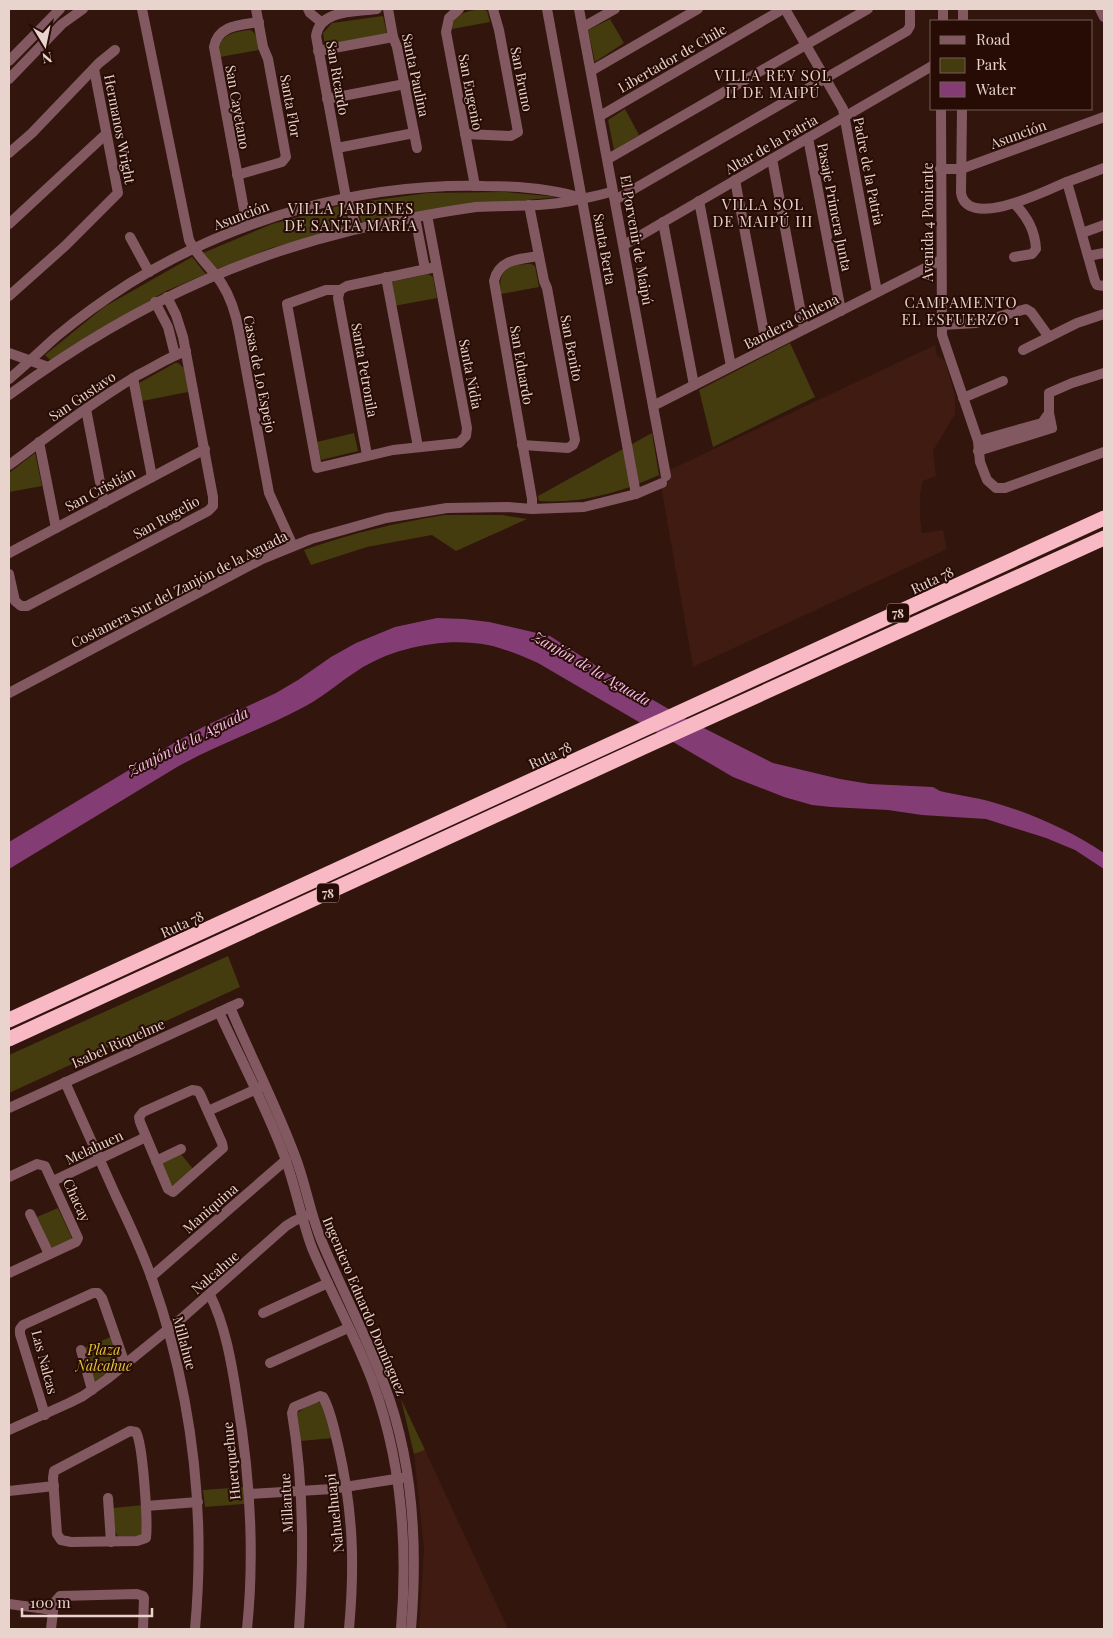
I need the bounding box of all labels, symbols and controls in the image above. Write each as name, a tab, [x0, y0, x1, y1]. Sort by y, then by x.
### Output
street label: Libertador de Chile	[614, 19, 730, 97]
north arrow	[20, 20, 70, 70]
legend	[930, 20, 1093, 110]
text: Road	[976, 29, 1010, 49]
street label: Santa Paulina	[398, 32, 434, 118]
street label: San Ricardo	[322, 39, 354, 117]
street label: San Bruno	[506, 45, 538, 113]
text: N	[41, 48, 54, 69]
street label: San Eugenio	[454, 52, 488, 132]
text: Park	[976, 54, 1008, 74]
street label: San Cayetano	[221, 64, 255, 151]
district label: VILLA REY SOL II DE MAIPÚ	[713, 65, 832, 102]
street label: Hermanos Wright	[100, 73, 140, 186]
street label: Santa Flor	[276, 73, 306, 140]
text: Water	[975, 79, 1016, 99]
street label: Altar de la Patria	[720, 110, 821, 179]
street label: Padre de la Patria	[849, 115, 889, 227]
street label: Asunción	[986, 115, 1049, 153]
street label: Pasaje Primera Junta	[813, 141, 857, 273]
street label: Avenida 4 Poniente	[918, 162, 937, 283]
street label: El Porvenir de Maipú	[616, 173, 658, 307]
district label: VILLA SOL DE MAIPÚ III	[713, 194, 813, 231]
street label: Asunción	[209, 195, 272, 235]
district label: VILLA JARDINES DE SANTA MARÍA	[284, 198, 418, 235]
street label: Santa Berta	[589, 212, 621, 286]
street label: Bandera Chilena	[740, 289, 842, 353]
district label: CAMPAMENTO EL ESFUERZO 1	[902, 292, 1020, 329]
street label: San Benito	[556, 313, 588, 383]
street label: Casas de Lo Espejo	[239, 314, 281, 435]
street label: Santa Petronila	[347, 321, 383, 419]
street label: San Eduardo	[506, 324, 538, 406]
street label: Santa Nidia	[455, 337, 487, 411]
street label: San Gustavo	[45, 366, 119, 425]
street label: San Cristián	[62, 462, 139, 515]
street label: San Rogelio	[129, 491, 203, 543]
street label: Costanera Sur del Zanjón de la Aguada	[67, 526, 291, 652]
street label: Ruta 78	[907, 562, 957, 598]
road number: 78	[887, 604, 909, 622]
water label: Zanjón de la Aguada	[529, 626, 655, 710]
water label: Zanjón de la Aguada	[123, 702, 252, 781]
street label: Ruta 78	[525, 737, 575, 773]
road number: 78	[317, 884, 339, 902]
street label: Ruta 78	[157, 906, 207, 942]
street label: Isabel Riquelme	[68, 1014, 168, 1072]
street label: Melahuen	[62, 1125, 127, 1169]
street label: Chacay	[59, 1175, 95, 1225]
street label: Maniquina	[178, 1179, 242, 1237]
street label: Ingeniero Eduardo Domínguez	[319, 1214, 412, 1399]
street label: Nalcahue	[187, 1246, 243, 1298]
street label: Millahue	[169, 1314, 201, 1372]
street label: Las Nalcas	[27, 1328, 63, 1396]
park label: Plaza Nalcahue	[74, 1340, 132, 1375]
street label: Huerquehue	[217, 1421, 245, 1501]
street label: Nahuelhuapi	[320, 1472, 348, 1554]
street label: Millantue	[275, 1473, 297, 1533]
scale bar	[22, 1586, 152, 1618]
text: 100 m	[30, 1592, 71, 1612]

